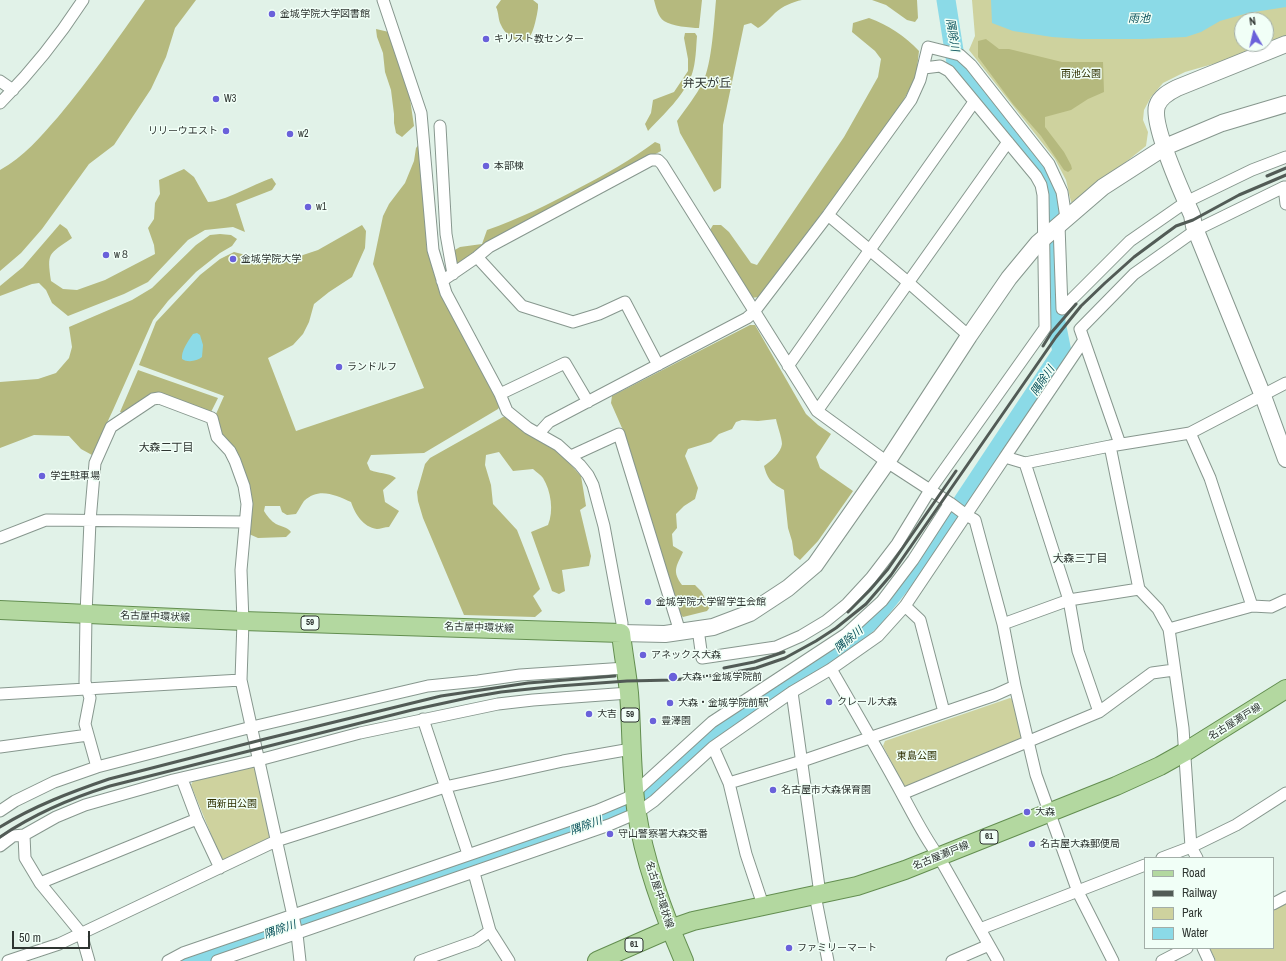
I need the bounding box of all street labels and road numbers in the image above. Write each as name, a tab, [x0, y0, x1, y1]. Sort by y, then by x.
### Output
street label: 名古屋中環状線	[120, 610, 190, 624]
road number: 59	[301, 616, 319, 630]
street label: 名古屋中環状線	[444, 621, 514, 635]
street label: 名古屋瀬戸線	[1206, 701, 1264, 743]
road number: 59	[621, 708, 639, 722]
road number: 61	[980, 830, 998, 844]
street label: 名古屋瀬戸線	[911, 839, 971, 873]
street label: 名古屋中環状線	[642, 860, 676, 930]
road number: 61	[625, 938, 643, 952]

